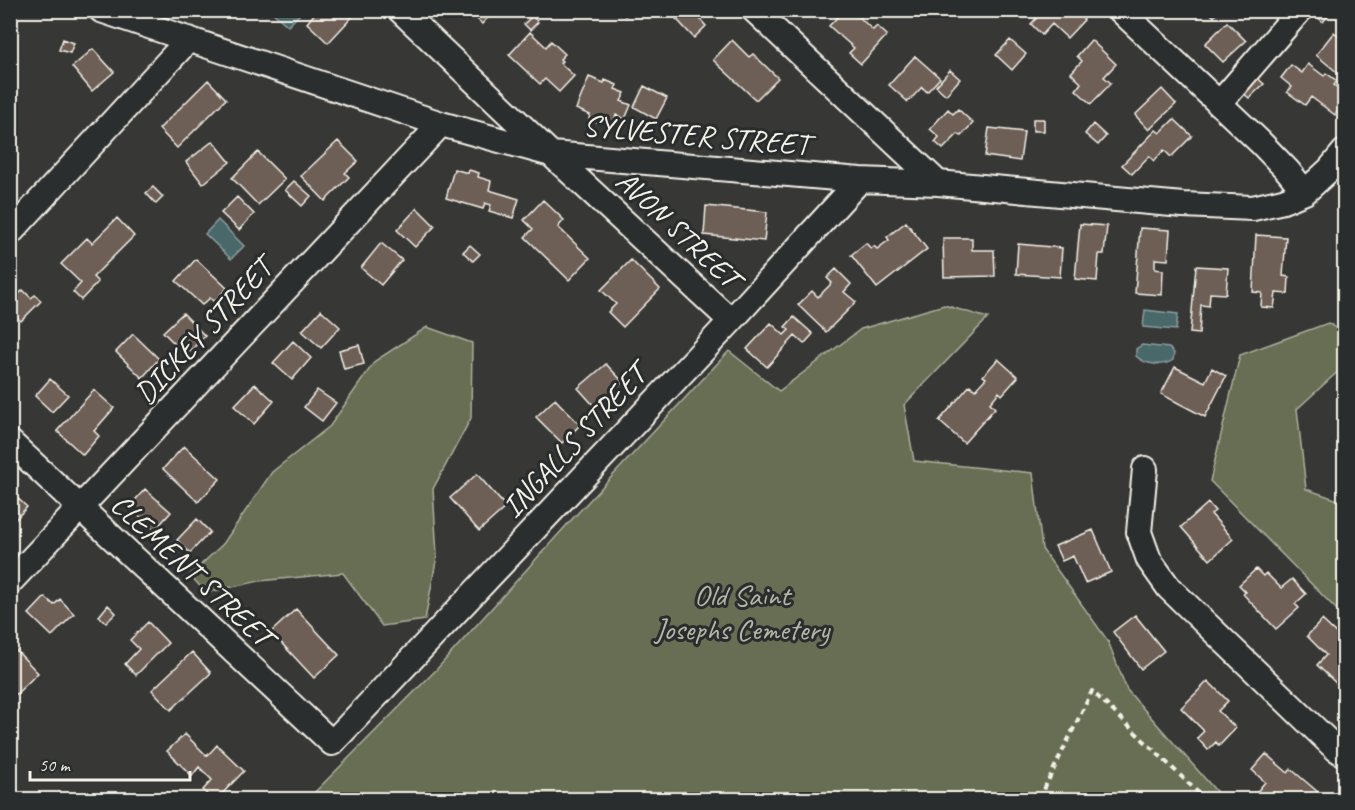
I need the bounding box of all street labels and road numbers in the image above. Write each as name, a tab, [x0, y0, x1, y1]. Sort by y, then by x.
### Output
street label: SYLVESTER STREET	[582, 106, 818, 164]
street label: AVON STREET	[608, 162, 753, 301]
street label: DICKEY STREET	[126, 245, 285, 412]
street label: INGALLS STREET	[494, 351, 659, 525]
street label: CLEMENT STREET	[103, 485, 286, 660]

